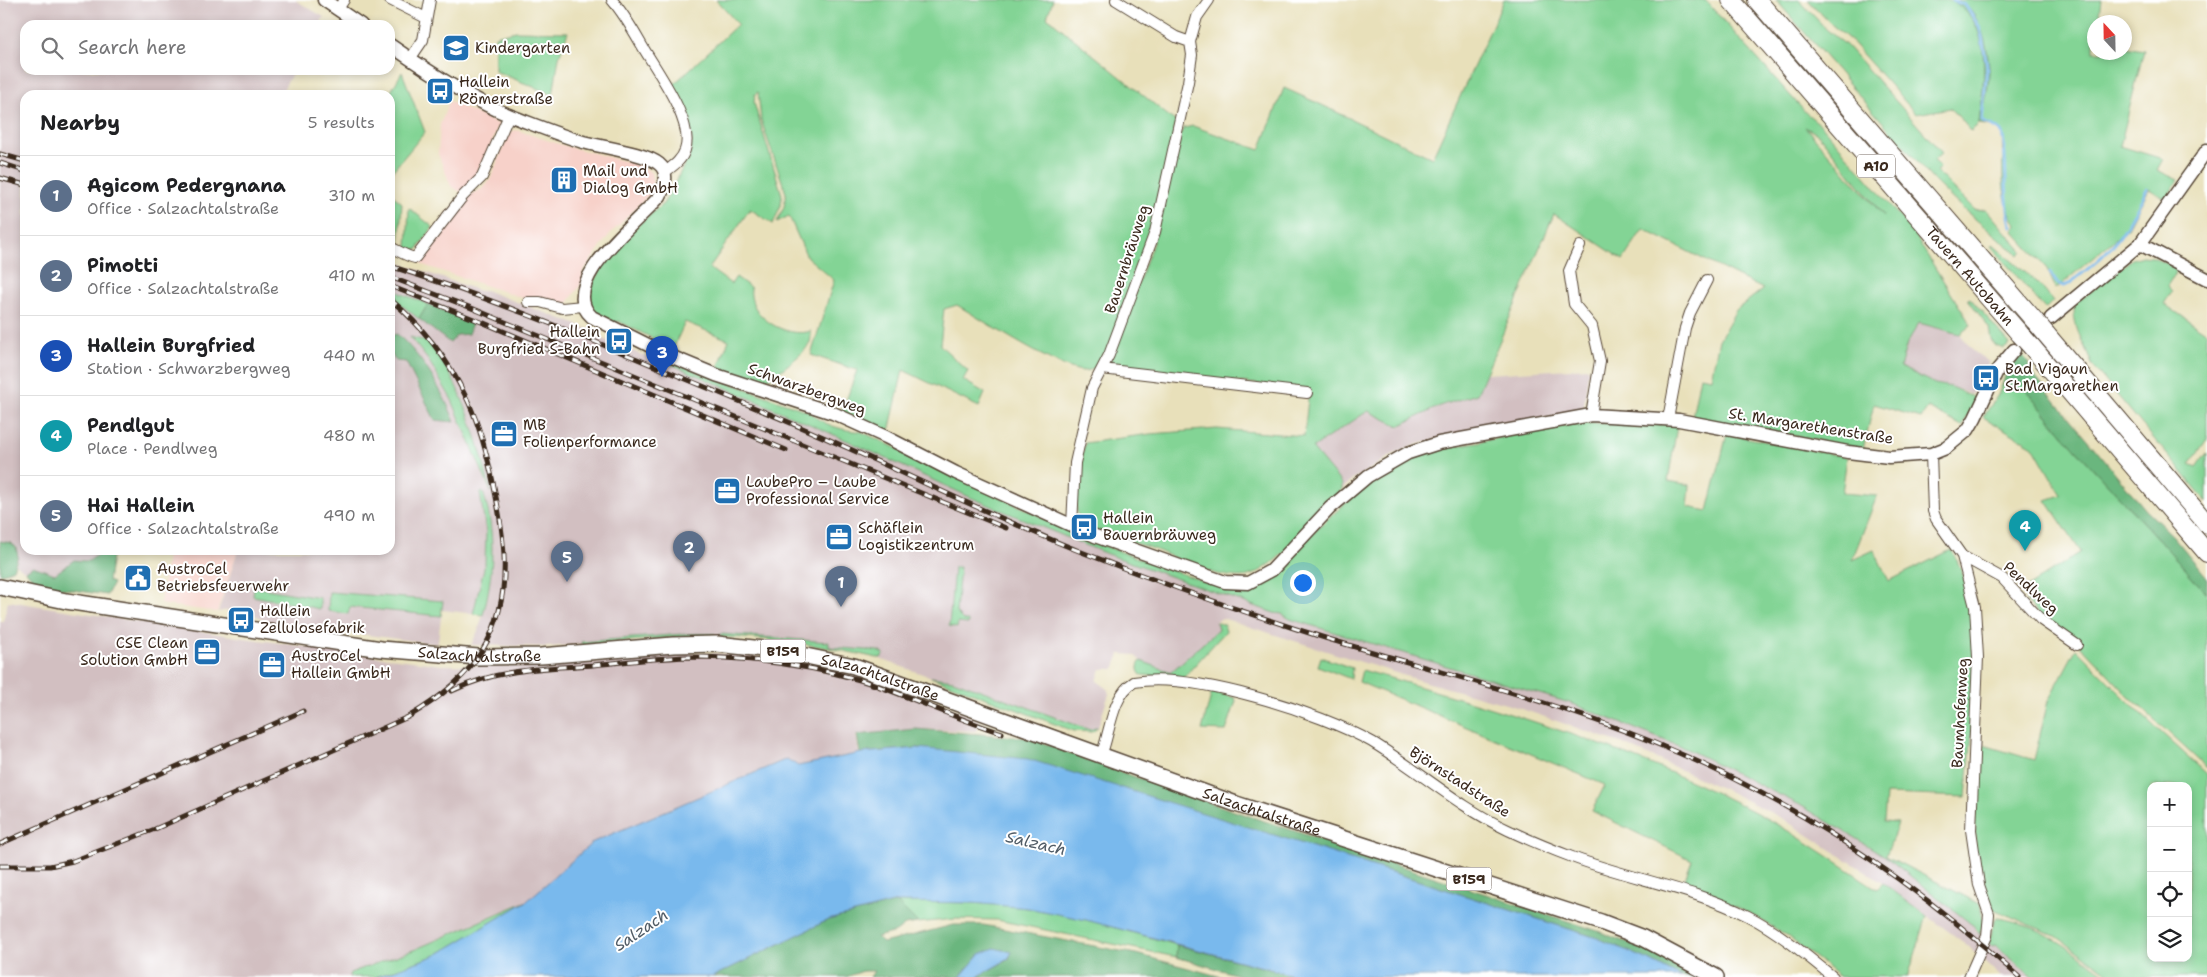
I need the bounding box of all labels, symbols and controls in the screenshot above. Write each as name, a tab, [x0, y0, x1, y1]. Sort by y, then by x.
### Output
north arrow	[2087, 15, 2132, 60]
search box	[20, 20, 395, 75]
school or university icon: Kindergarten	[441, 33, 471, 63]
icon: search	[38, 34, 66, 62]
text: Search here	[78, 35, 187, 60]
place label: Kindergarten	[475, 38, 570, 58]
place label: Hallein Römerstraße	[459, 72, 553, 109]
bus stop icon: Hallein Römerstraße	[425, 76, 455, 106]
text: Nearby	[40, 109, 120, 137]
text: 5 results	[308, 112, 375, 133]
road number: A10	[1857, 154, 1895, 178]
place label: Mail und Dialog GmbH	[583, 161, 678, 198]
building icon: Mail und Dialog GmbH	[549, 165, 579, 195]
text: Agicom Pedergnana	[87, 173, 286, 198]
text: 1	[52, 185, 60, 206]
text: 310 m	[328, 185, 375, 206]
text: Office · Salzachtalstraße	[87, 198, 279, 219]
street label: Bauernbräuweg	[1100, 202, 1154, 316]
street label: Tauern Autobahn	[1921, 222, 2018, 330]
text: Pimotti	[87, 253, 158, 278]
text: 2	[50, 265, 62, 286]
text: 410 m	[328, 265, 375, 286]
text: Office · Salzachtalstraße	[87, 278, 279, 299]
place label: Hallein Burgfried S-Bahn	[478, 322, 600, 359]
bus stop icon: Hallein Burgfried S-Bahn	[604, 326, 634, 356]
text: Hallein Burgfried	[87, 333, 255, 358]
pin: 3	[646, 336, 678, 377]
text: 3	[50, 345, 62, 366]
text: 440 m	[323, 345, 375, 366]
text: Station · Schwarzbergweg	[87, 358, 291, 379]
street label: Schwarzbergweg	[745, 358, 869, 420]
place label: Bad Vigaun St.Margarethen	[2005, 359, 2119, 396]
bus stop icon: Bad Vigaun St.Margarethen	[1971, 363, 2001, 393]
street label: St. Margarethenstraße	[1727, 403, 1895, 449]
text: Pendlgut	[87, 413, 175, 438]
place label: MB Folienperformance	[523, 415, 657, 452]
office icon: MB Folienperformance	[489, 419, 519, 449]
text: 4	[50, 425, 62, 446]
text: 480 m	[323, 425, 375, 446]
text: Place · Pendlweg	[87, 438, 217, 459]
place label: LaubePro – Laube Professional Service	[746, 472, 889, 509]
office icon: LaubePro – Laube Professional Service	[712, 476, 742, 506]
text: Hai Hallein	[87, 493, 195, 518]
text: 5	[51, 505, 61, 526]
text: 490 m	[323, 505, 375, 526]
place label: Hallein Bauernbräuweg	[1103, 508, 1216, 545]
pin: 4	[2009, 510, 2041, 551]
bus stop icon: Hallein Bauernbräuweg	[1069, 512, 1099, 542]
text: Office · Salzachtalstraße	[87, 518, 279, 539]
place label: Schäflein Logistikzentrum	[858, 518, 974, 555]
office icon: Schäflein Logistikzentrum	[824, 522, 854, 552]
pin: 2	[673, 531, 705, 572]
pin: 5	[551, 541, 583, 582]
street label: Pendlweg	[1999, 557, 2063, 619]
place label: AustroCel Betriebsfeuerwehr	[157, 559, 289, 596]
public building icon: AustroCel Betriebsfeuerwehr	[123, 563, 153, 593]
pin: 1	[825, 566, 857, 607]
your location	[1290, 570, 1316, 596]
place label: Hallein Zellulosefabrik	[260, 601, 365, 638]
bus stop icon: Hallein Zellulosefabrik	[226, 605, 256, 635]
place label: CSE Clean Solution GmbH	[80, 633, 188, 670]
office icon: CSE Clean Solution GmbH	[192, 637, 222, 667]
road number: B159	[760, 640, 806, 662]
street label: Salzachtalstraße	[417, 642, 541, 667]
place label: AustroCel Hallein GmbH	[291, 646, 391, 683]
street label: Salzachtalstraße	[819, 649, 942, 706]
office icon: AustroCel Hallein GmbH	[257, 650, 287, 680]
street label: Baumhofenweg	[1947, 658, 1973, 768]
street label: Björnstadstraße	[1406, 742, 1514, 822]
map controls	[2147, 782, 2192, 962]
button: +	[2147, 782, 2192, 827]
street label: Salzachtalstraße	[1200, 783, 1324, 841]
water label: Salzach	[1004, 826, 1068, 860]
button: −	[2147, 827, 2192, 872]
road number: B159	[1446, 868, 1492, 891]
button: locate	[2147, 872, 2192, 917]
water label: Salzach	[610, 904, 672, 956]
button: layers	[2147, 917, 2192, 962]

